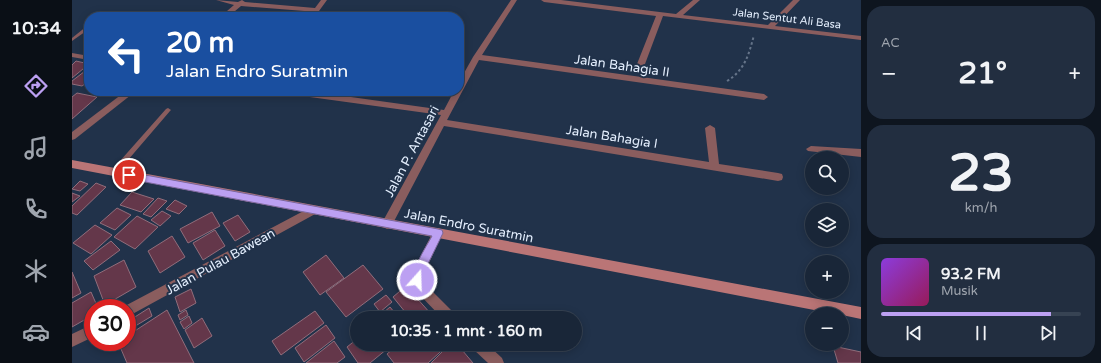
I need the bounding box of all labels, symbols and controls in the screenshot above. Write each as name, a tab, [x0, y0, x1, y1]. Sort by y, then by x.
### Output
street label: Jalan Sentut Ali Basa	[732, 5, 842, 32]
text: 10:34	[11, 17, 61, 39]
text: 20 m	[166, 26, 234, 60]
icon: left	[100, 28, 152, 80]
text: AC	[881, 35, 900, 51]
street label: Jalan Bahagia II	[573, 51, 671, 81]
text: 21°	[958, 55, 1007, 92]
text: Jalan Endro Suratmin	[166, 60, 348, 82]
text: −	[881, 61, 897, 87]
text: +	[1069, 61, 1081, 87]
icon: directions	[22, 72, 50, 100]
street label: Jalan P. Antasari	[381, 103, 443, 200]
street label: Jalan Bahagia I	[565, 122, 659, 152]
icon: music	[22, 134, 50, 162]
text: 23	[948, 142, 1014, 205]
map controls	[805, 151, 849, 351]
button: search	[805, 151, 849, 195]
pin	[112, 158, 146, 192]
icon: arrive	[118, 164, 140, 186]
icon: phone	[22, 195, 50, 223]
text: km/h	[965, 200, 997, 216]
button: layers	[805, 203, 849, 247]
street label: Jalan Endro Suratmin	[403, 206, 535, 246]
street label: Jalan Pulau Bawean	[163, 225, 278, 299]
button: +	[805, 255, 849, 299]
icon: climate	[22, 257, 50, 285]
position arrow	[396, 259, 438, 301]
text: 93.2 FM	[941, 265, 1001, 283]
text: Musik	[941, 283, 978, 299]
speed limit sign: 30	[84, 299, 136, 351]
button: −	[805, 307, 849, 351]
icon: car	[22, 318, 50, 346]
text: 10:35 · 1 mnt · 160 m	[390, 322, 542, 340]
icon: previous	[903, 322, 925, 344]
icon: pause	[970, 322, 992, 344]
icon: next	[1037, 322, 1059, 344]

